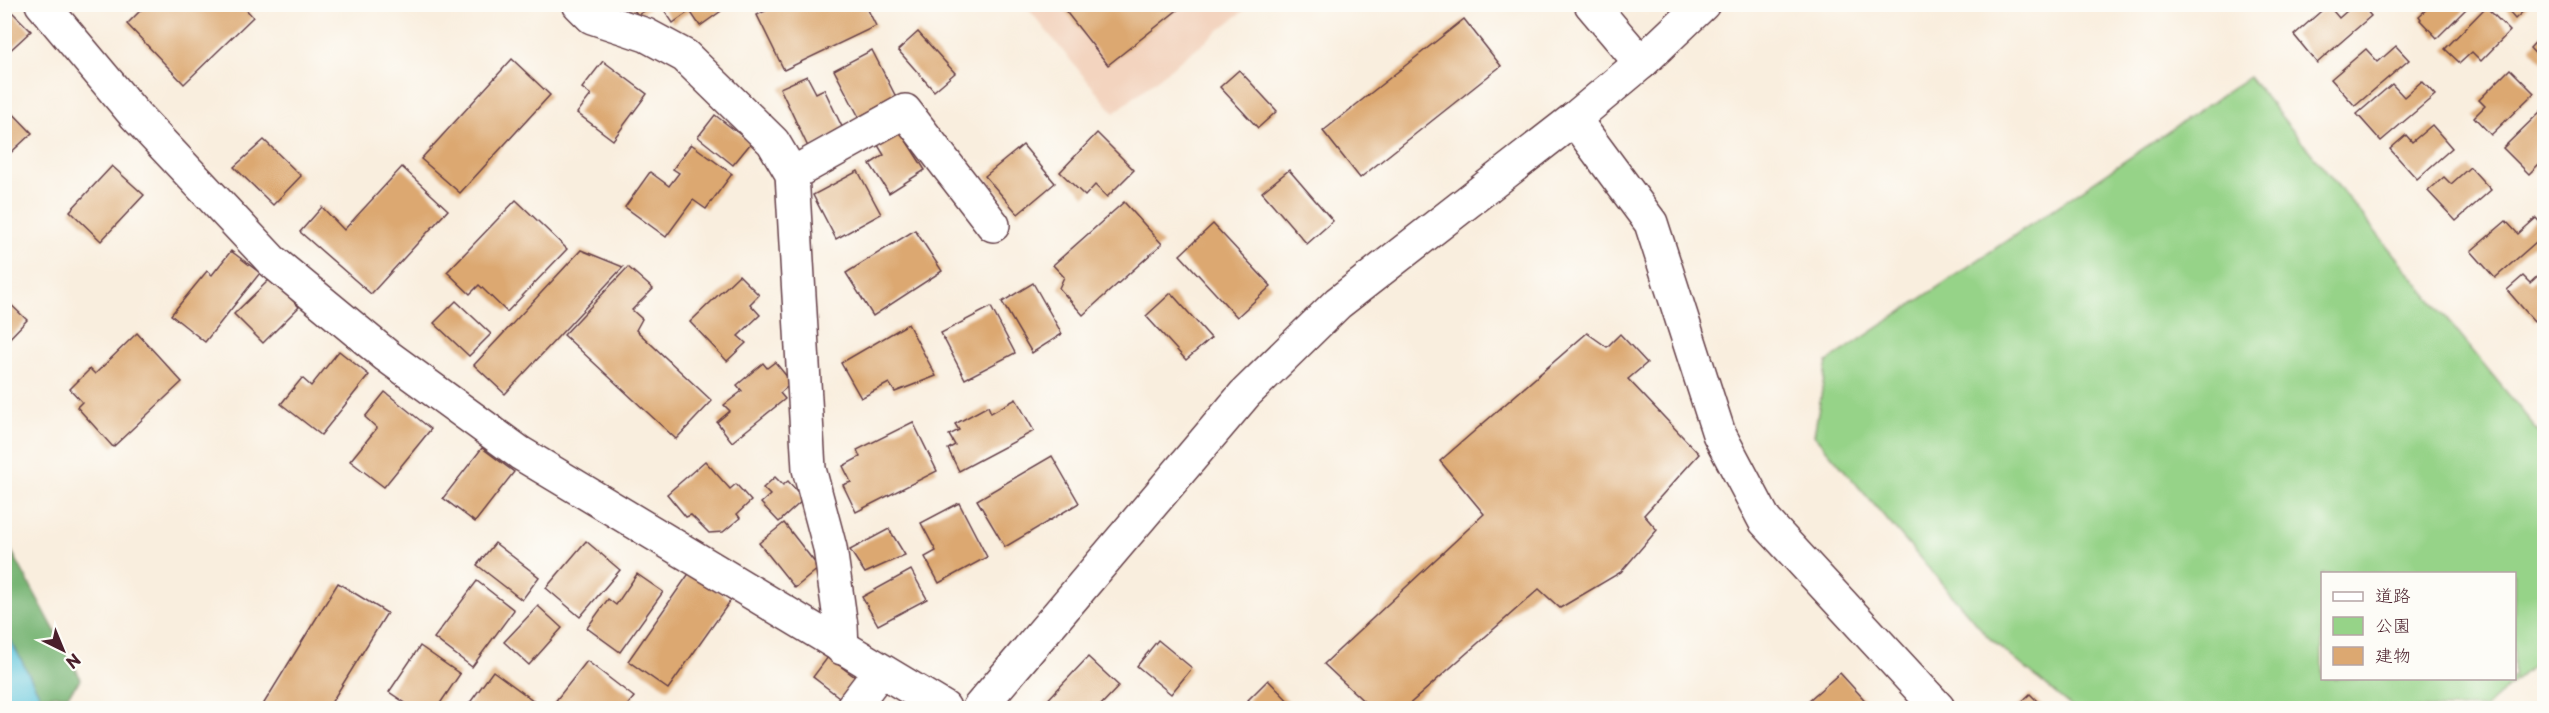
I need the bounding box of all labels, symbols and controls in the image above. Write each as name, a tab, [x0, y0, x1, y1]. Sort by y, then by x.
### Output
legend	[2321, 572, 2516, 680]
text: 道路	[2375, 581, 2411, 608]
text: 公園	[2375, 611, 2411, 638]
north arrow	[33, 620, 93, 680]
text: 建物	[2375, 641, 2411, 668]
text: N	[61, 649, 87, 675]

